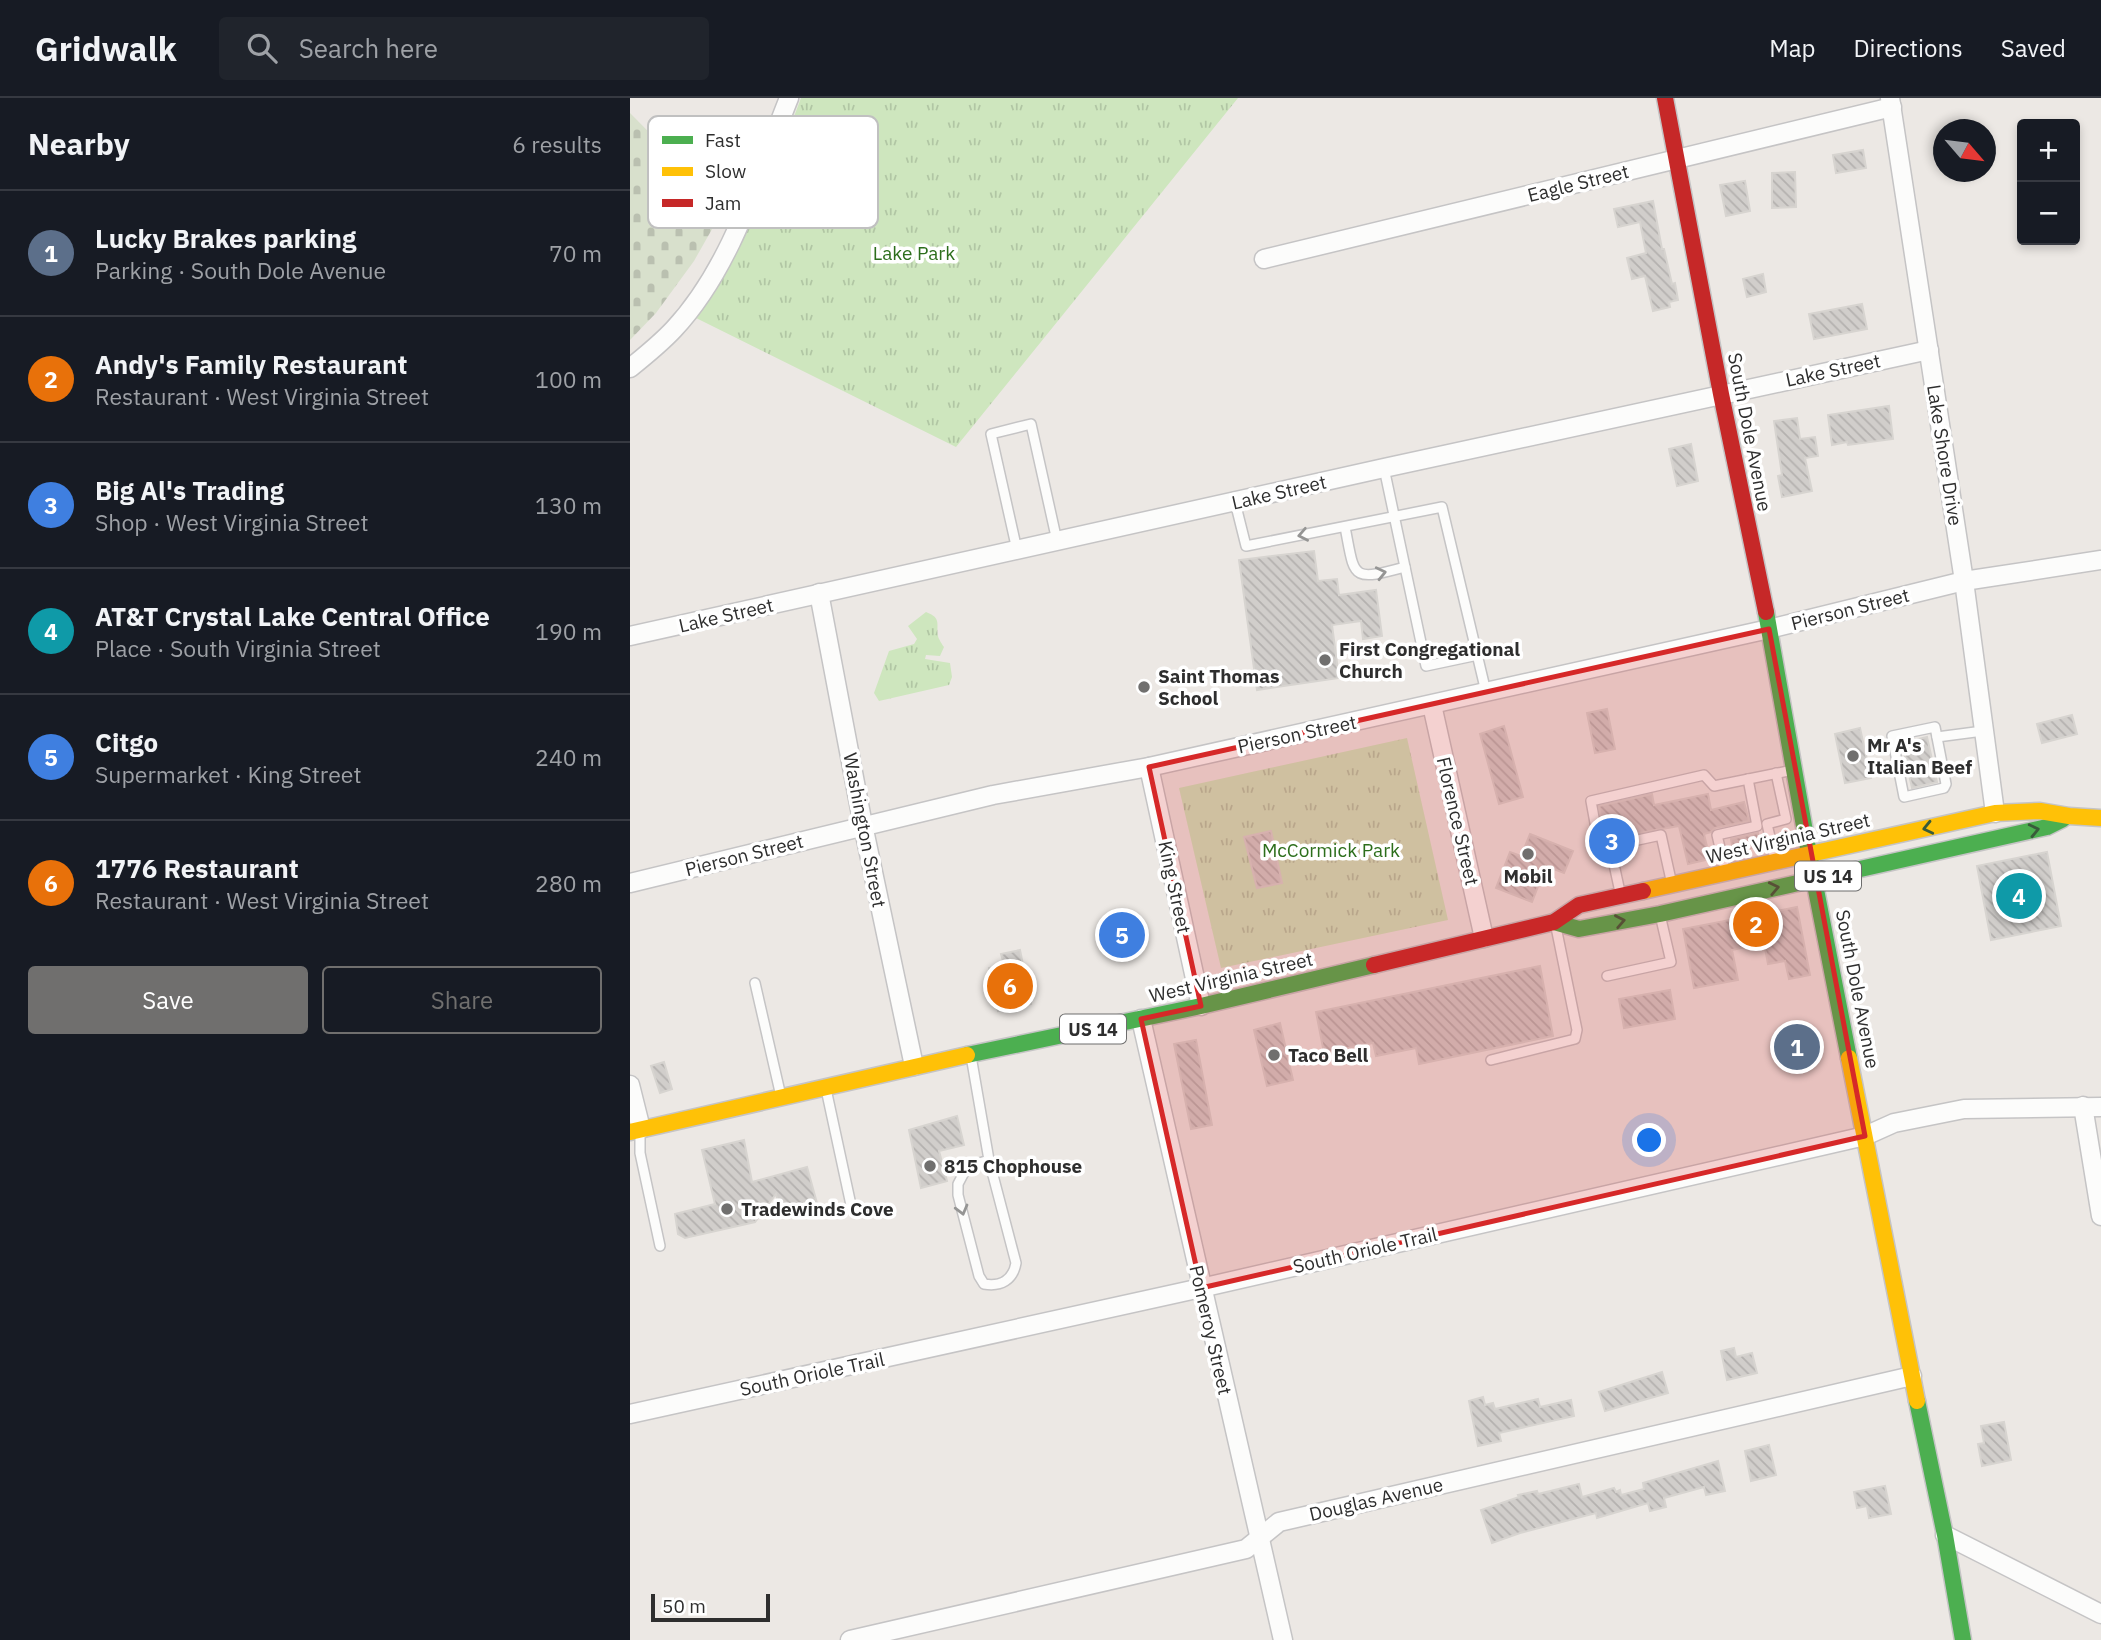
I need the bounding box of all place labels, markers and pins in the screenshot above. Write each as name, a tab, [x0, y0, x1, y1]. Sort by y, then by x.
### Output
place label: First Congregational Church	[1339, 637, 1520, 683]
marker: First Congregational Church	[1317, 652, 1333, 668]
place label: Saint Thomas School	[1158, 664, 1280, 710]
marker: Saint Thomas School	[1136, 679, 1152, 695]
place label: Mr A's Italian Beef	[1867, 733, 1972, 779]
marker: Mr A's Italian Beef	[1845, 748, 1861, 764]
pin: 3	[1589, 815, 1635, 867]
marker: Mobil	[1520, 846, 1536, 862]
place label: Mobil	[1503, 864, 1553, 888]
pin: 4	[1996, 870, 2042, 922]
pin: 2	[1733, 898, 1779, 950]
pin: 5	[1099, 909, 1145, 961]
pin: 6	[987, 960, 1033, 1012]
pin: 1	[1774, 1021, 1820, 1073]
place label: Taco Bell	[1288, 1043, 1368, 1067]
marker: Taco Bell	[1266, 1047, 1282, 1063]
place label: 815 Chophouse	[944, 1154, 1082, 1178]
marker: 815 Chophouse	[922, 1158, 938, 1174]
place label: Tradewinds Cove	[741, 1197, 894, 1221]
marker: Tradewinds Cove	[719, 1201, 735, 1217]

